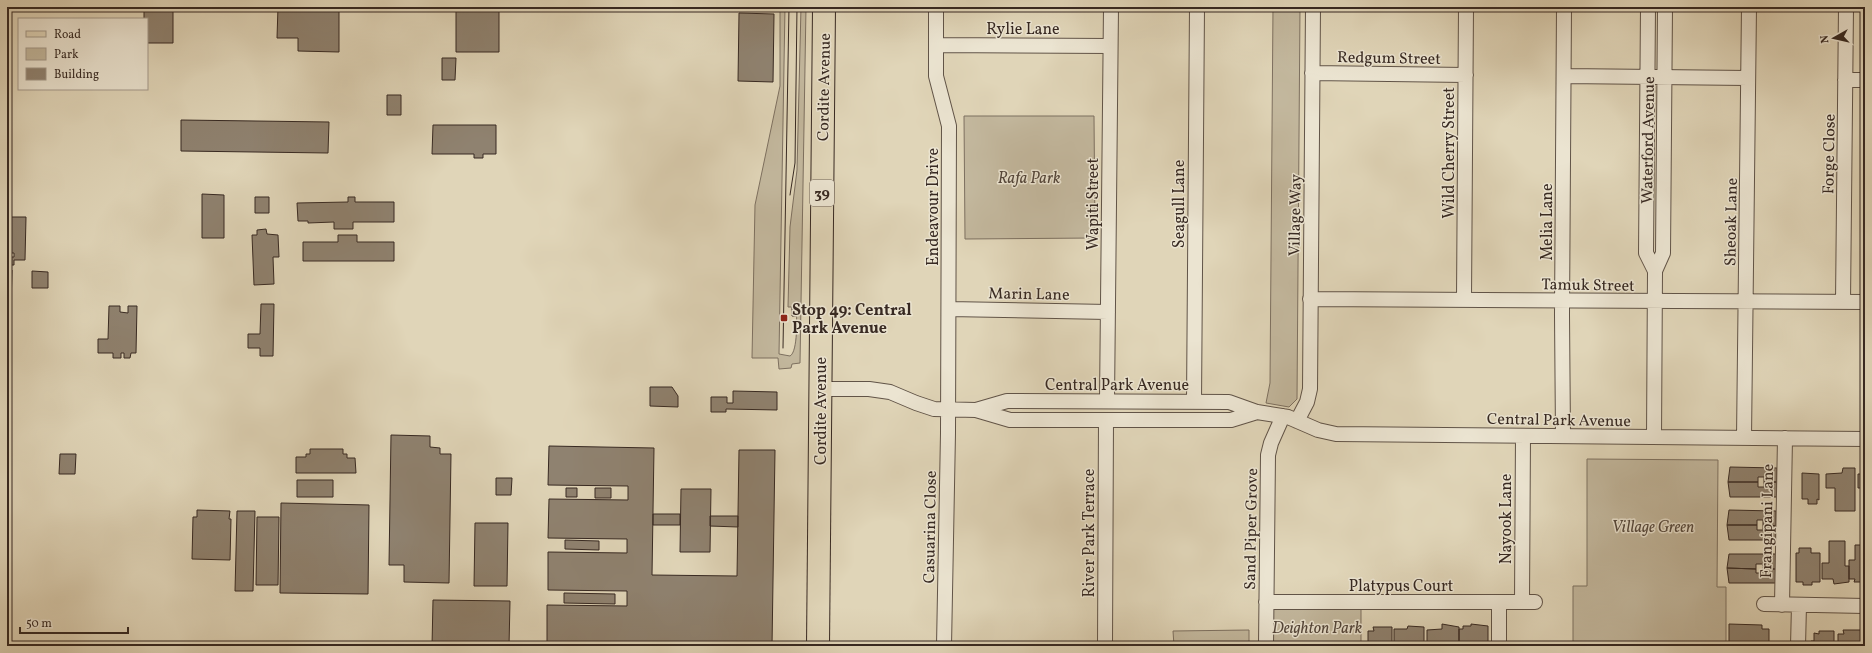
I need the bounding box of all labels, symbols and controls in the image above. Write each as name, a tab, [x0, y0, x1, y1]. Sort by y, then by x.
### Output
legend	[18, 18, 148, 90]
north arrow	[1814, 18, 1854, 58]
street label: Rylie Lane	[986, 19, 1060, 41]
text: Road	[54, 27, 81, 43]
street label: Cordite Avenue	[813, 33, 837, 141]
text: N	[1818, 34, 1834, 44]
text: Park	[54, 47, 79, 63]
street label: Redgum Street	[1337, 47, 1441, 71]
text: Building	[54, 67, 99, 83]
street label: Waterford Avenue	[1637, 76, 1661, 204]
street label: Wild Cherry Street	[1439, 87, 1461, 219]
street label: Forge Close	[1818, 114, 1842, 194]
street label: Endeavour Drive	[923, 148, 945, 266]
street label: Wapiti Street	[1083, 157, 1105, 250]
street label: Seagull Lane	[1169, 160, 1191, 248]
park label: Rafa Park	[998, 168, 1061, 190]
street label: Village Way	[1284, 173, 1308, 256]
street label: Sheoak Lane	[1720, 178, 1744, 266]
road number: 39	[810, 180, 834, 206]
street label: Melia Lane	[1537, 184, 1559, 261]
street label: Tamuk Street	[1541, 274, 1635, 298]
street label: Marin Lane	[988, 283, 1070, 307]
place label: Stop 49: Central Park Avenue	[792, 300, 912, 340]
marker: Stop 49: Central Park Avenue	[779, 313, 789, 323]
street label: Cordite Avenue	[811, 357, 833, 465]
street label: Central Park Avenue	[1045, 375, 1189, 397]
street label: Central Park Avenue	[1487, 409, 1631, 433]
street label: Frangipani Lane	[1756, 464, 1780, 578]
street label: Sand Piper Grove	[1240, 468, 1264, 590]
street label: River Park Terrace	[1079, 469, 1101, 597]
street label: Casuarina Close	[919, 471, 943, 584]
street label: Nayook Lane	[1496, 474, 1518, 564]
park label: Village Green	[1612, 517, 1694, 539]
street label: Platypus Court	[1349, 576, 1454, 598]
scale bar	[20, 609, 128, 635]
text: 50 m	[26, 616, 52, 632]
park label: Deighton Park	[1272, 618, 1363, 640]

